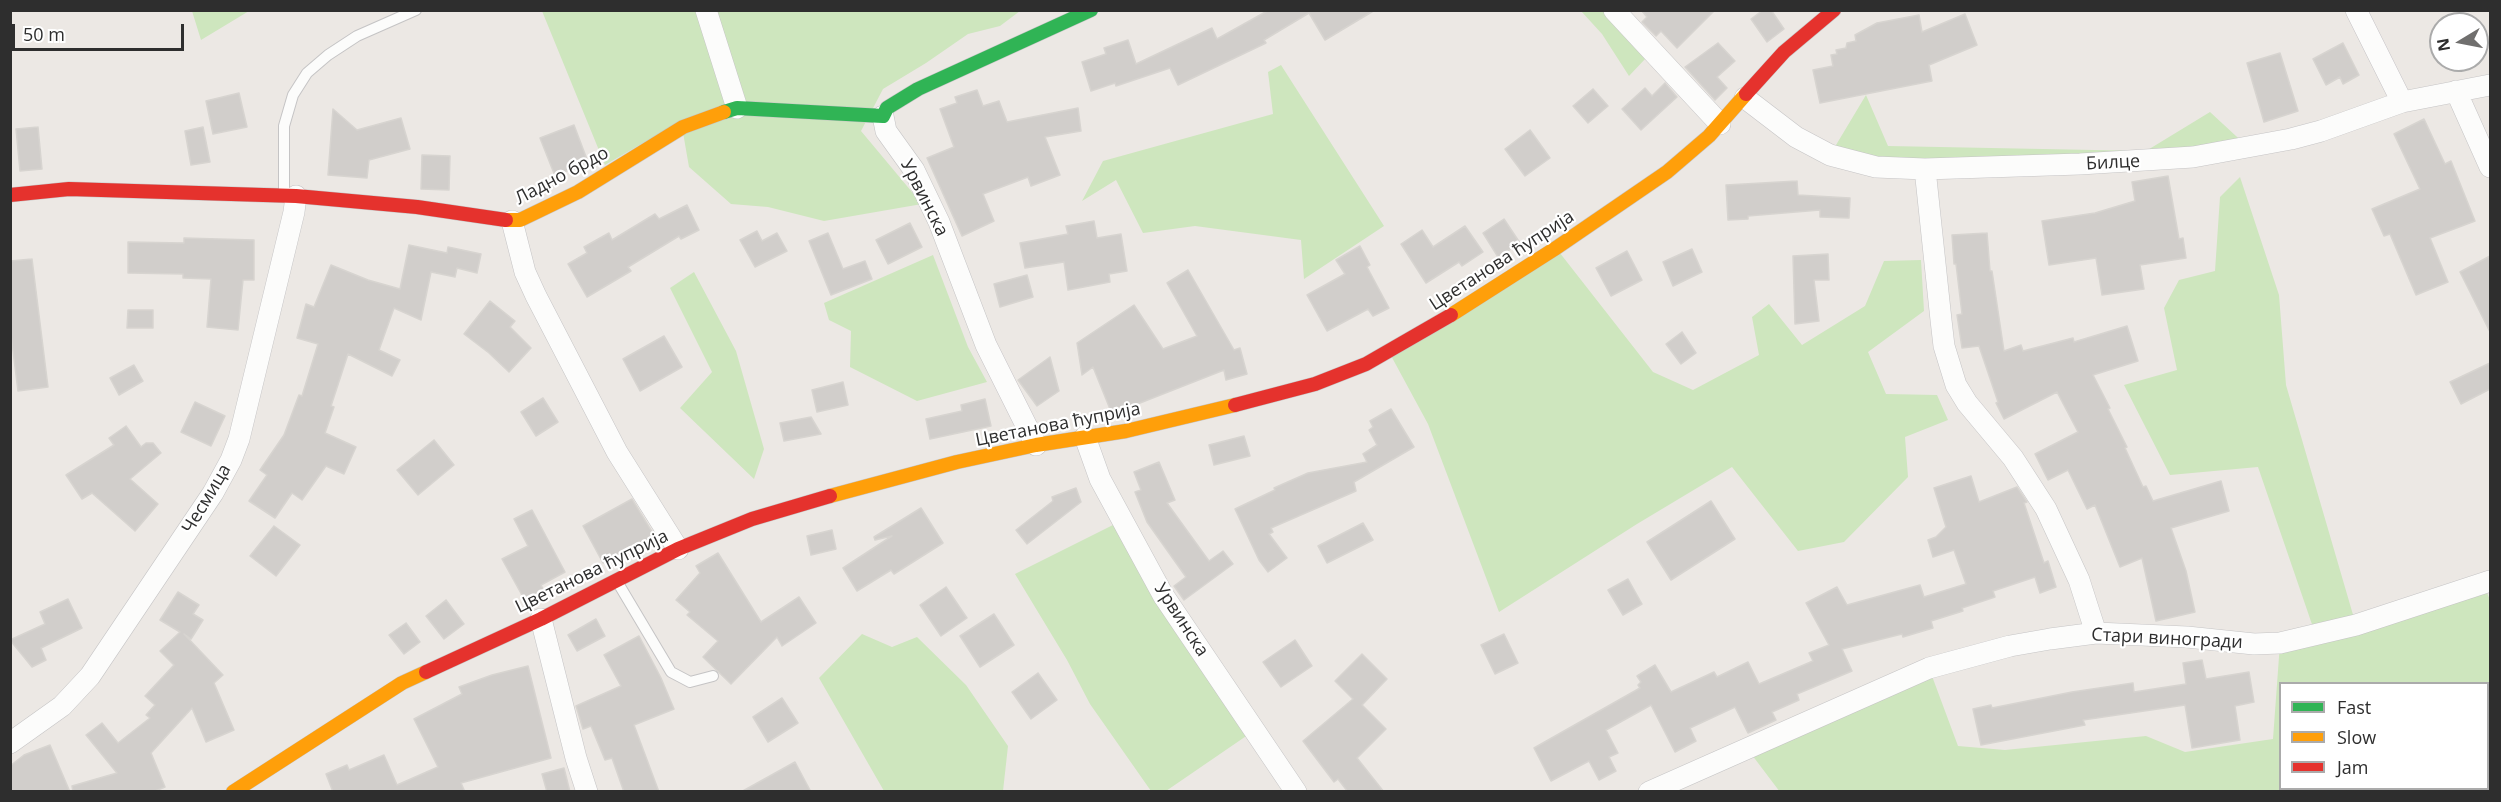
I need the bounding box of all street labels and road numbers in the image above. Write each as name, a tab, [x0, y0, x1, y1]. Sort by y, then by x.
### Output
street label: Ладно брдо	[512, 142, 612, 210]
street label: Билце	[2085, 151, 2141, 175]
street label: Урвинска	[895, 156, 953, 240]
street label: Цветанова ћуприја	[1426, 206, 1578, 316]
street label: Цветанова ћуприја	[974, 398, 1142, 452]
street label: Чесмица	[178, 460, 236, 538]
street label: Цветанова ћуприја	[512, 526, 672, 618]
street label: Урвинска	[1149, 579, 1213, 661]
street label: Стари виногради	[2091, 624, 2243, 654]

